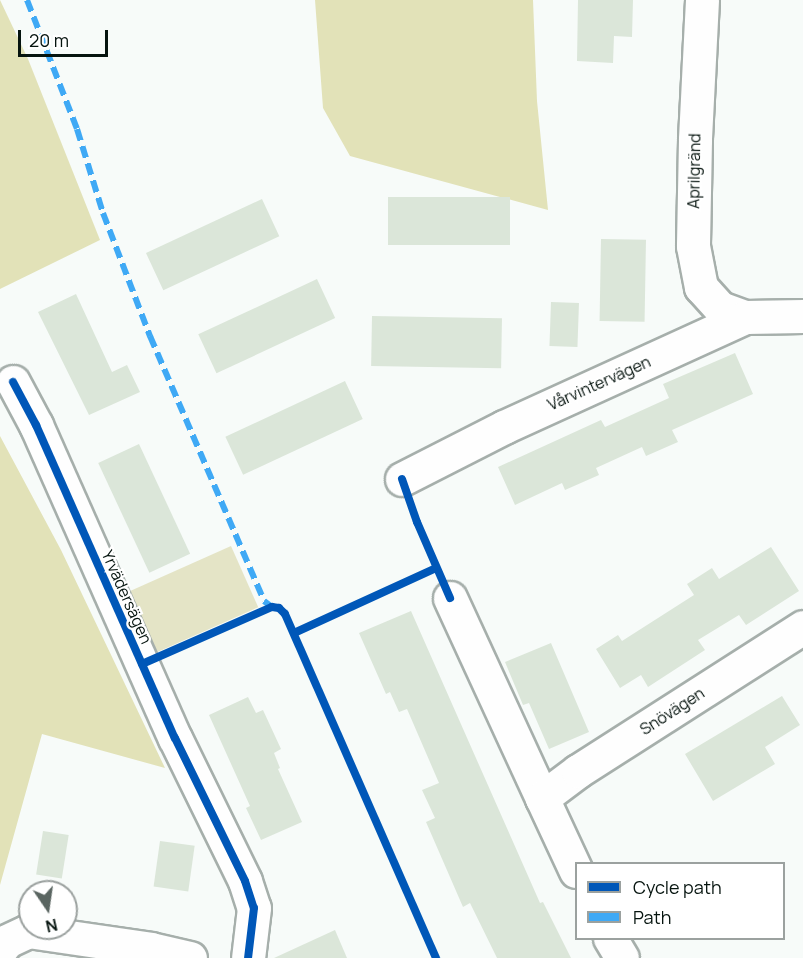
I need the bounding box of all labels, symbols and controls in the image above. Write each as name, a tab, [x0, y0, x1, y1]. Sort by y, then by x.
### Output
scale bar	[21, 18, 111, 56]
text: 20 m	[29, 28, 69, 52]
street label: Aprilgränd	[684, 133, 704, 209]
street label: Vårvintervägen	[544, 352, 654, 414]
street label: Yrvädersägen	[98, 547, 156, 647]
street label: Snövägen	[636, 683, 708, 739]
legend	[575, 862, 785, 940]
text: Cycle path	[633, 875, 722, 899]
north arrow	[18, 880, 78, 940]
text: Path	[633, 905, 671, 929]
text: N	[44, 914, 60, 938]

